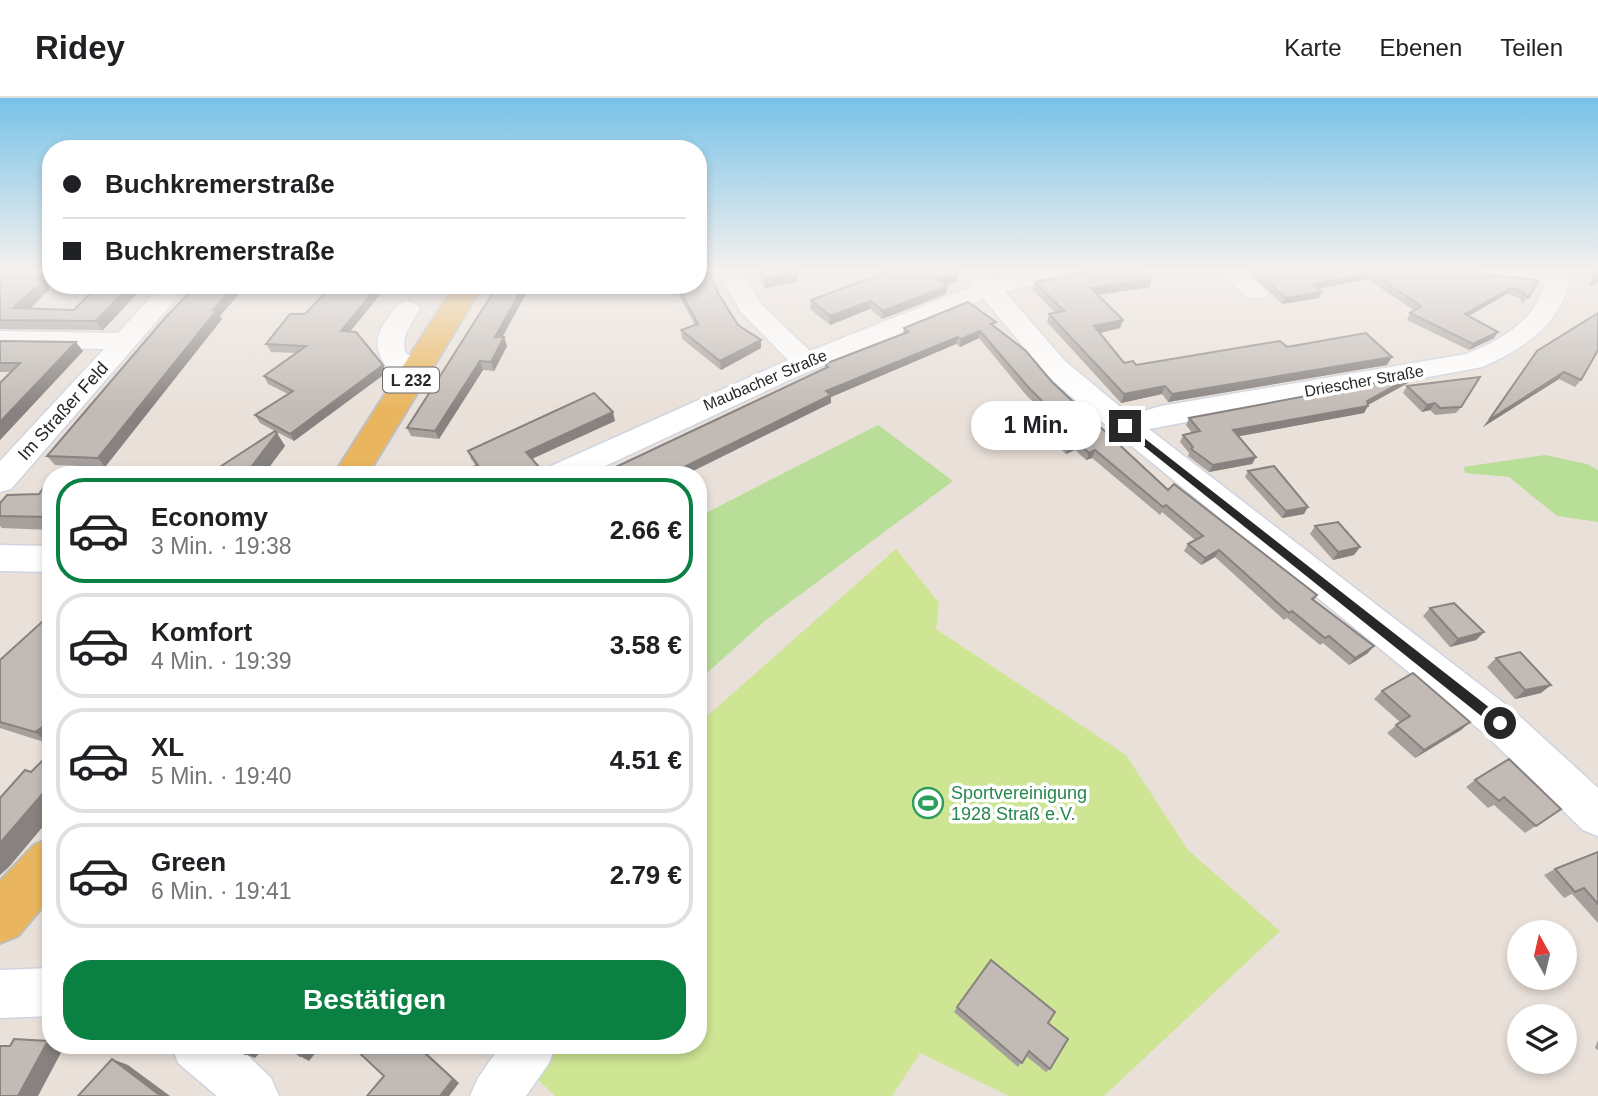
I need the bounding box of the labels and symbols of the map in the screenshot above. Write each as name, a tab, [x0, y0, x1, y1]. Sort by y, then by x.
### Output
street label: Maubacher Straße	[701, 346, 829, 414]
street label: Im Straßer Feld	[14, 358, 112, 464]
street label: Driescher Straße	[1303, 362, 1425, 400]
road number: L 232	[383, 368, 439, 392]
callout: 1 Min.	[971, 402, 1100, 450]
route end	[1109, 410, 1141, 442]
route start	[1484, 707, 1516, 739]
place label: Sportvereinigung 1928 Straß e.V.	[951, 783, 1087, 824]
sports icon: Sportvereinigung 1928 Straß e.V.	[911, 786, 945, 820]
north arrow	[1507, 920, 1577, 990]

